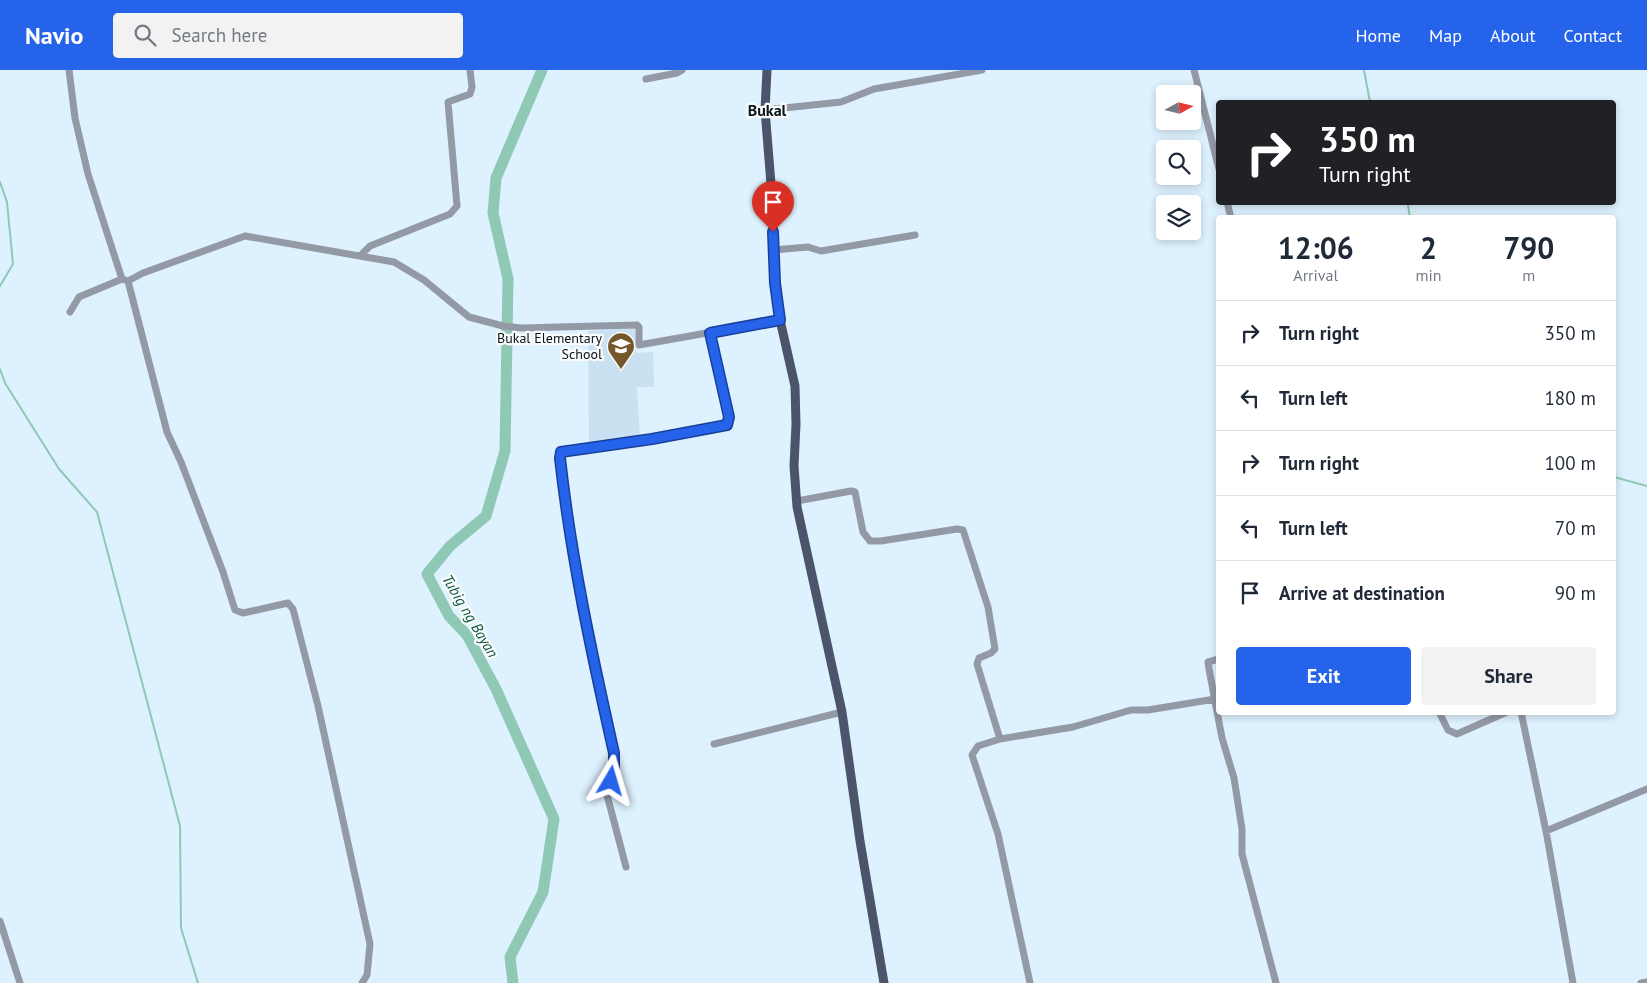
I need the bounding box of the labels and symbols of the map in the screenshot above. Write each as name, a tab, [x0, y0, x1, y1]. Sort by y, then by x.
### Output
north arrow	[1156, 85, 1201, 130]
district label: Bukal	[748, 100, 787, 120]
pin	[752, 181, 794, 232]
place label: Bukal Elementary School	[497, 329, 602, 363]
school or university icon: Bukal Elementary School	[606, 331, 636, 370]
water label: Tubig ng Bayan	[438, 571, 503, 661]
position arrow	[584, 754, 636, 806]

